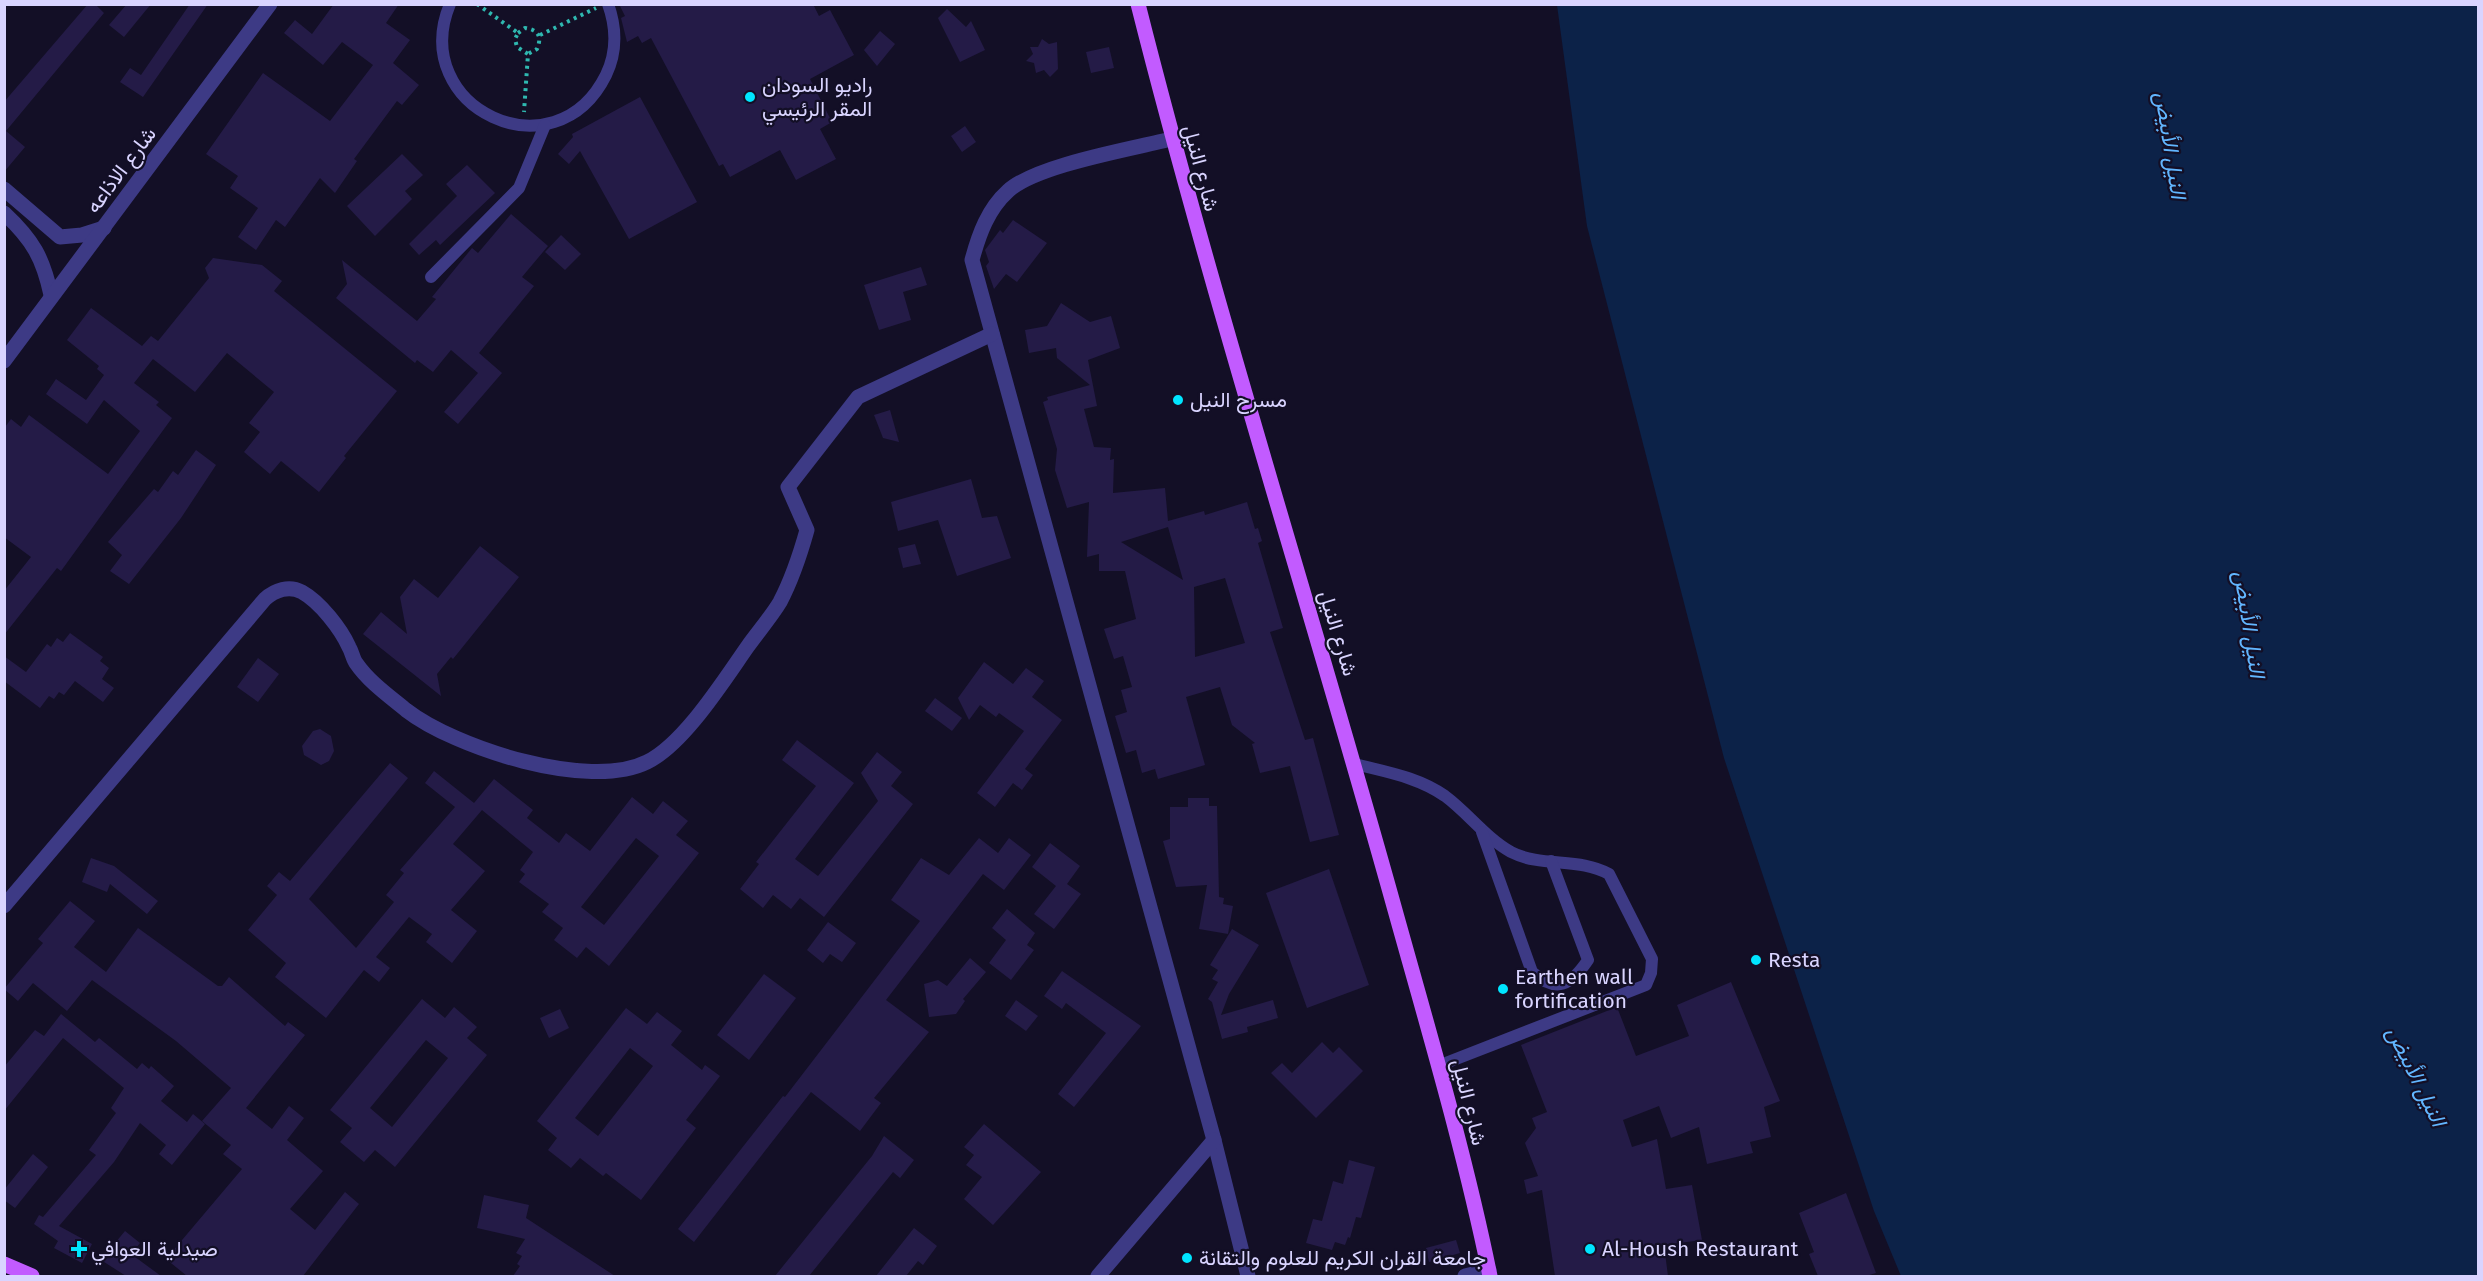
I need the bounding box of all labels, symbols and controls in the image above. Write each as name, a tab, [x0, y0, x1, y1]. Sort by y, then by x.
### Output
place label: راديو السودان المقر الرئيسي	[762, 72, 872, 126]
marker: راديو السودان المقر الرئيسي	[743, 90, 757, 104]
water label: النيل الأبيض	[2149, 90, 2193, 203]
street label: شارع الاذاعه	[80, 122, 163, 219]
street label: شارع النيل	[1176, 122, 1225, 214]
place label: مسرح النيل	[1190, 387, 1287, 414]
marker: مسرح النيل	[1171, 393, 1185, 407]
water label: النيل الأبيض	[2228, 569, 2272, 682]
street label: شارع النيل	[1312, 587, 1363, 679]
place label: Resta	[1768, 947, 1821, 973]
marker: Resta	[1749, 953, 1763, 967]
place label: Earthen wall fortification	[1515, 964, 1633, 1014]
marker: Earthen wall fortification	[1496, 982, 1510, 996]
water label: النيل الأبيض	[2381, 1022, 2454, 1133]
street label: شارع النيل	[1445, 1056, 1492, 1148]
place label: صيدلية العوافي	[91, 1236, 218, 1266]
place label: Al-Housh Restaurant	[1602, 1236, 1799, 1262]
marker: صيدلية العوافي	[72, 1242, 86, 1256]
marker: Al-Housh Restaurant	[1583, 1242, 1597, 1256]
place label: جامعة القران الكريم للعلوم والتقانة	[1199, 1245, 1486, 1272]
marker: جامعة القران الكريم للعلوم والتقانة	[1180, 1251, 1194, 1265]

